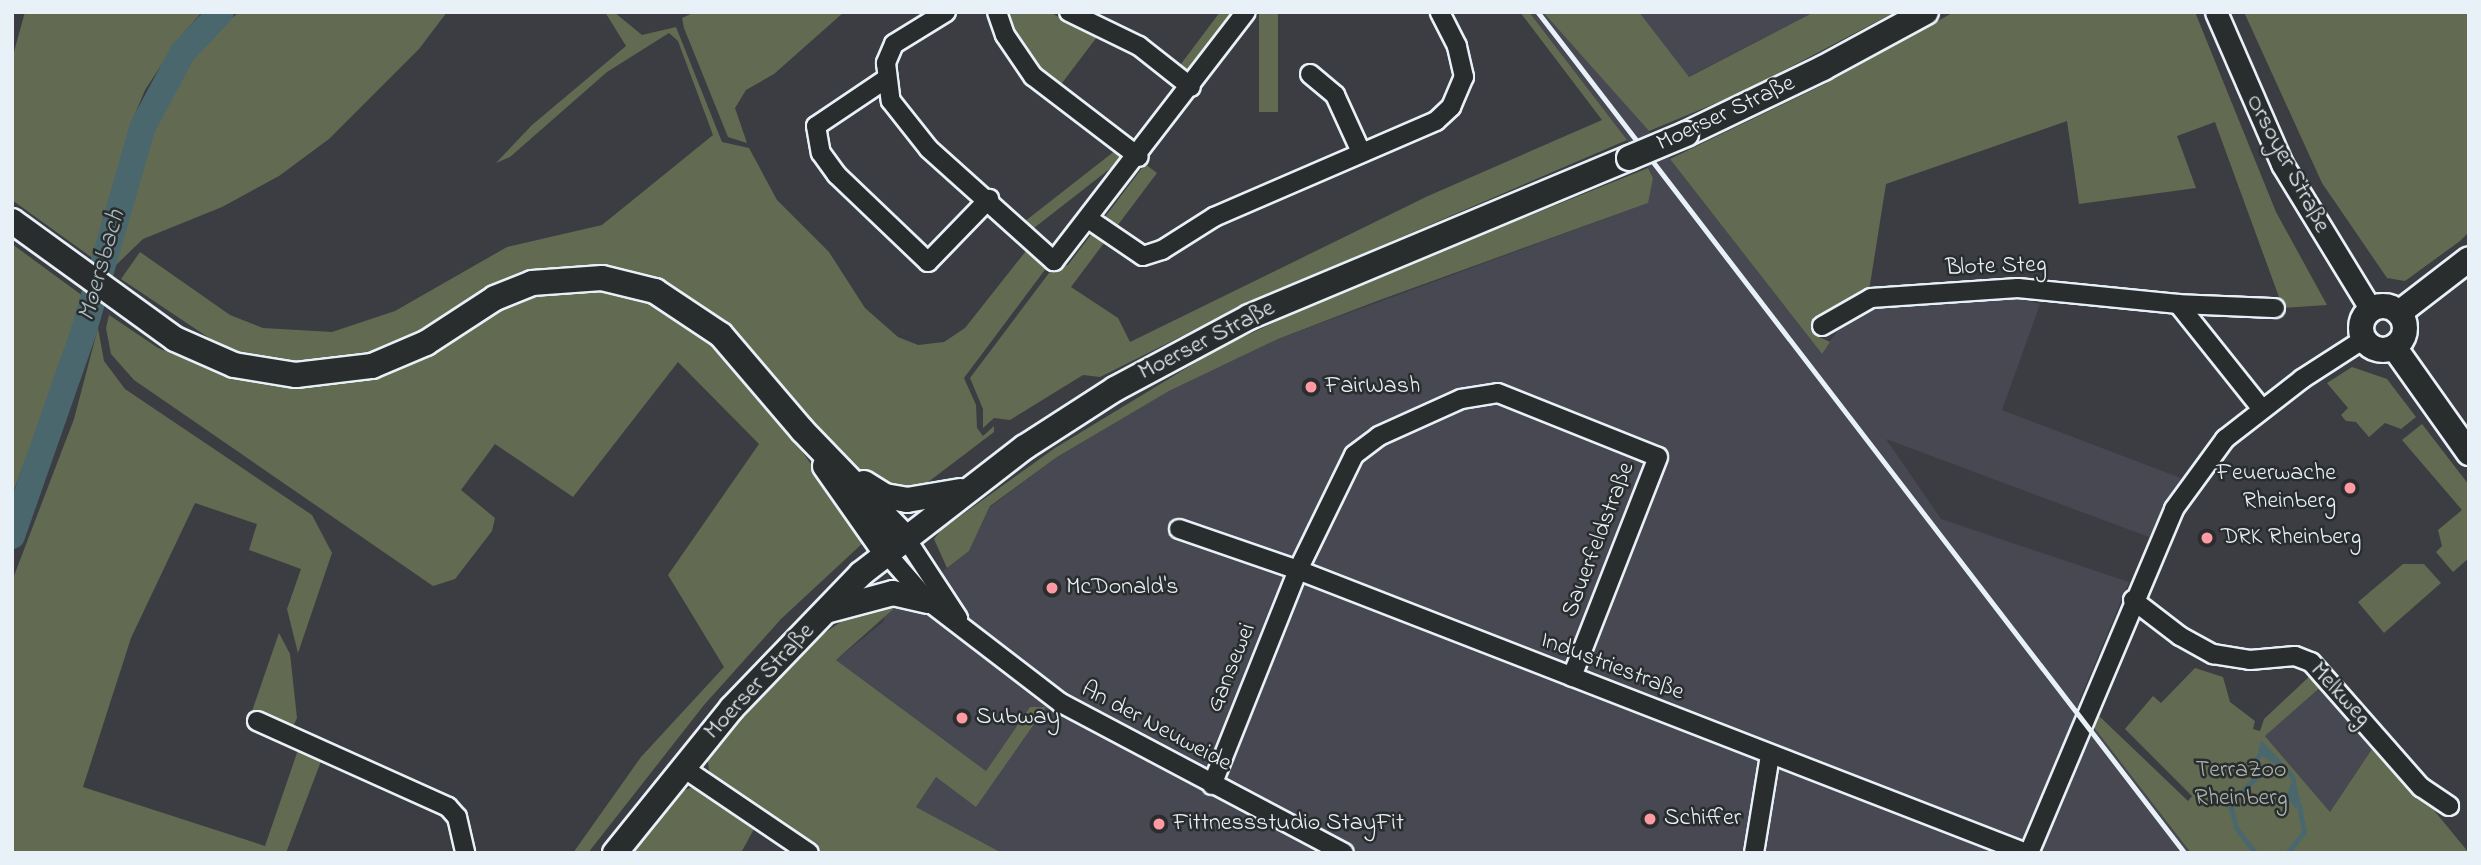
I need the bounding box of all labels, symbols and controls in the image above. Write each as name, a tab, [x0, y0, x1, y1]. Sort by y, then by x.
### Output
street label: Moerser Straße	[1652, 70, 1800, 158]
street label: Orsoyer Straße	[2238, 90, 2336, 238]
water label: Moersbach	[72, 207, 134, 325]
street label: Blote Steg	[1945, 251, 2047, 283]
street label: Moerser Straße	[1134, 294, 1280, 388]
place label: FairWash	[1325, 373, 1420, 401]
marker: FairWash	[1303, 379, 1319, 395]
street label: Sauerfeldstraße	[1556, 458, 1642, 622]
place label: Feuerwache Rheinberg	[2216, 460, 2336, 516]
marker: Feuerwache Rheinberg	[2342, 480, 2358, 496]
place label: DRK Rheinberg	[2221, 524, 2361, 552]
marker: DRK Rheinberg	[2199, 530, 2215, 546]
place label: McDonald's	[1066, 574, 1178, 602]
marker: McDonald's	[1044, 580, 1060, 596]
street label: Moerser Straße	[699, 618, 821, 746]
street label: Gansewei	[1201, 619, 1263, 717]
street label: Industriestraße	[1536, 626, 1688, 708]
street label: Melkweg	[2303, 657, 2377, 733]
street label: An der Neuweide	[1076, 675, 1236, 779]
place label: Subway	[976, 704, 1060, 732]
marker: Subway	[954, 710, 970, 726]
park label: TerraZoo Rheinberg	[2194, 757, 2288, 813]
place label: Schiffer	[1664, 805, 1741, 833]
place label: Fittnessstudio StayFit	[1173, 810, 1404, 838]
marker: Schiffer	[1642, 811, 1658, 827]
marker: Fittnessstudio StayFit	[1151, 816, 1167, 832]

